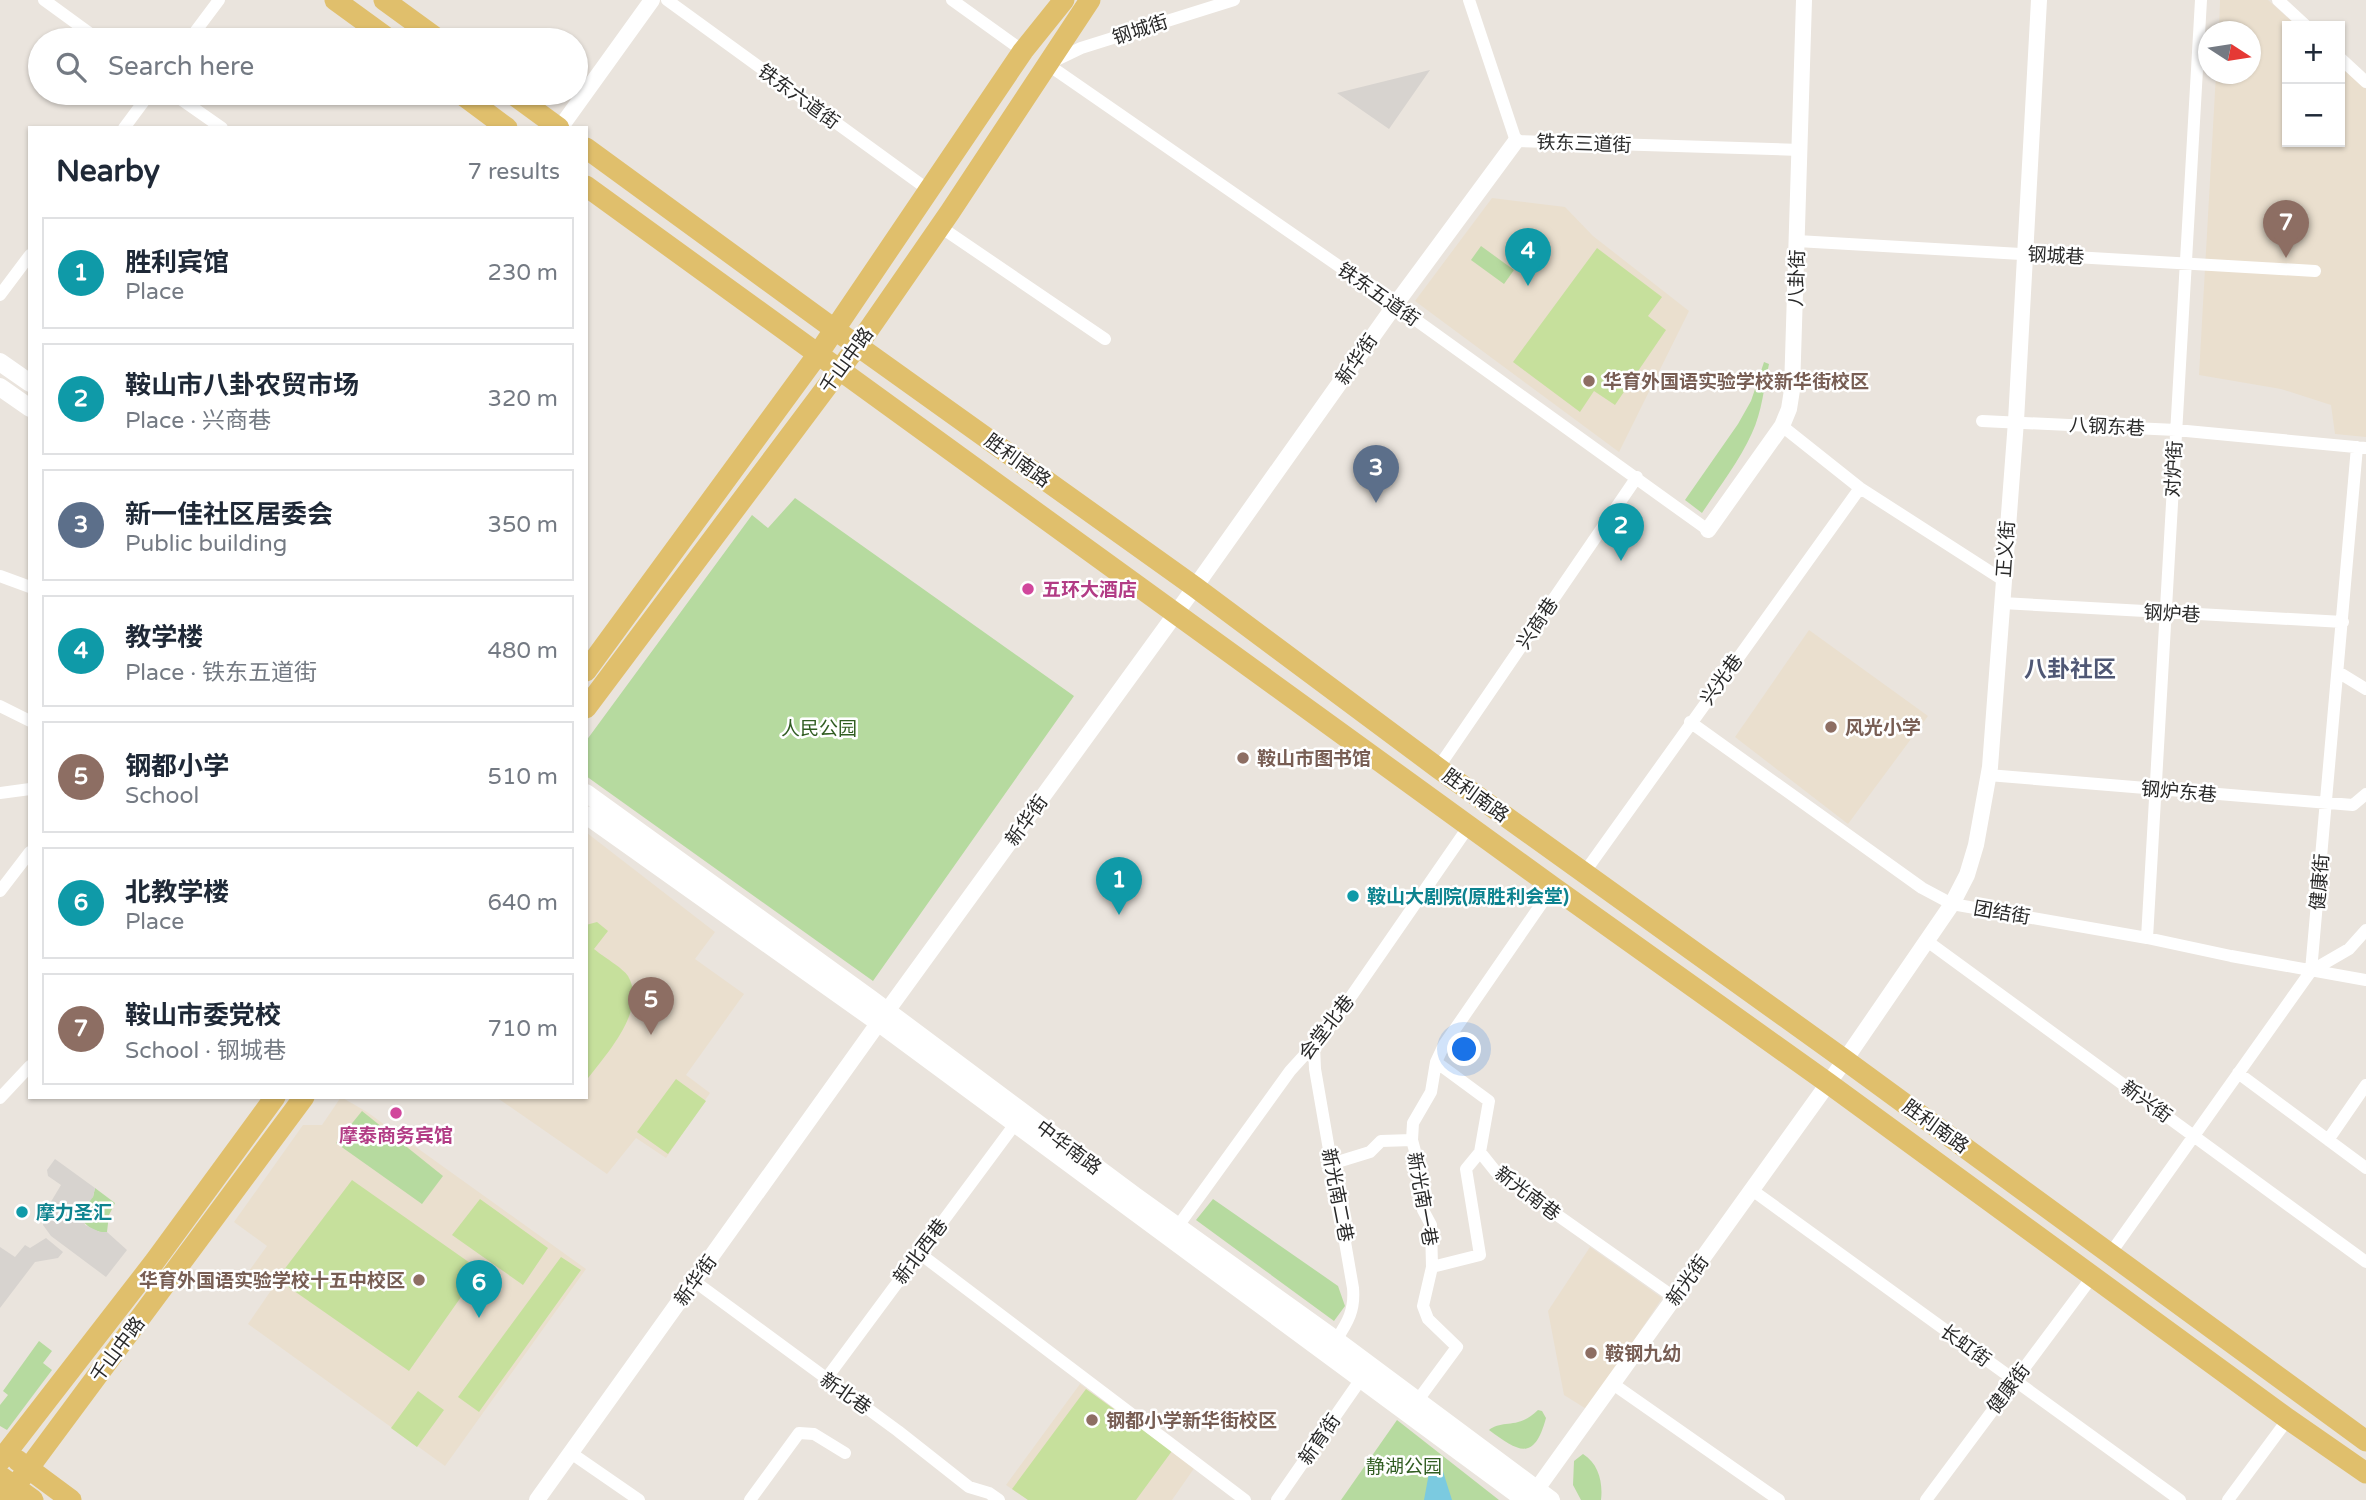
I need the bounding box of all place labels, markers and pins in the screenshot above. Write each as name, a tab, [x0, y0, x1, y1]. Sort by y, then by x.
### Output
pin: 7	[2263, 200, 2309, 258]
pin: 4	[1505, 228, 1551, 286]
place label: 华育外国语实验学校新华街校区	[1603, 371, 1869, 393]
marker: 华育外国语实验学校新华街校区	[1581, 373, 1597, 389]
pin: 3	[1353, 445, 1399, 503]
pin: 2	[1598, 503, 1644, 561]
place label: 五环大酒店	[1042, 579, 1137, 601]
marker: 五环大酒店	[1020, 581, 1036, 597]
place label: 风光小学	[1845, 717, 1921, 739]
marker: 风光小学	[1823, 719, 1839, 735]
place label: 鞍山市图书馆	[1257, 748, 1371, 770]
marker: 鞍山市图书馆	[1235, 750, 1251, 766]
pin: 1	[1096, 857, 1142, 915]
place label: 鞍山大剧院(原胜利会堂)	[1367, 886, 1569, 908]
marker: 鞍山大剧院(原胜利会堂)	[1345, 888, 1361, 904]
pin: 5	[628, 977, 674, 1035]
marker: 摩泰商务宾馆	[388, 1105, 404, 1121]
place label: 摩泰商务宾馆	[339, 1125, 453, 1147]
place label: 摩力圣汇	[36, 1202, 112, 1224]
marker: 摩力圣汇	[14, 1204, 30, 1220]
pin: 6	[456, 1260, 502, 1318]
place label: 华育外国语实验学校十五中校区	[139, 1270, 405, 1292]
marker: 华育外国语实验学校十五中校区	[411, 1272, 427, 1288]
place label: 鞍钢九幼	[1605, 1343, 1681, 1365]
marker: 鞍钢九幼	[1583, 1345, 1599, 1361]
place label: 钢都小学新华街校区	[1106, 1410, 1277, 1432]
marker: 钢都小学新华街校区	[1084, 1412, 1100, 1428]

